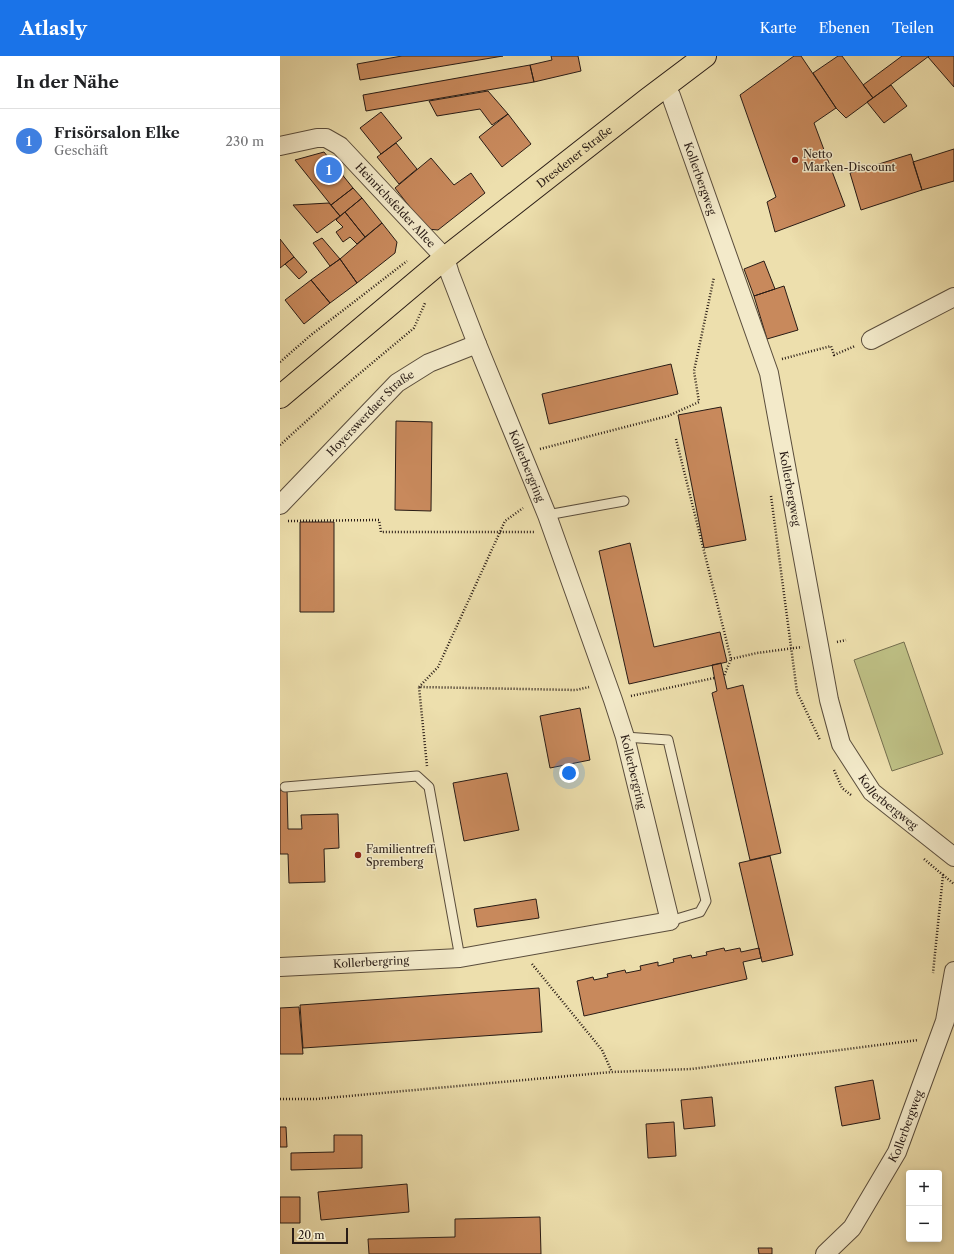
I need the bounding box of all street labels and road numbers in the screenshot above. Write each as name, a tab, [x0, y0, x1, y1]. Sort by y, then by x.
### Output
street label: Dresdener Straße	[534, 123, 615, 191]
street label: Kollerbergweg	[681, 140, 720, 217]
street label: Heinrichsfelder Allee	[352, 160, 439, 250]
street label: Hoyerswerdaer Straße	[324, 367, 416, 459]
street label: Kollerbergring	[506, 428, 548, 504]
street label: Kollerbergweg	[776, 450, 804, 528]
street label: Kollerbergring	[618, 733, 649, 810]
street label: Kollerbergweg	[855, 772, 921, 833]
street label: Kollerbergring	[333, 953, 410, 971]
street label: Kollerbergweg	[885, 1088, 926, 1165]

